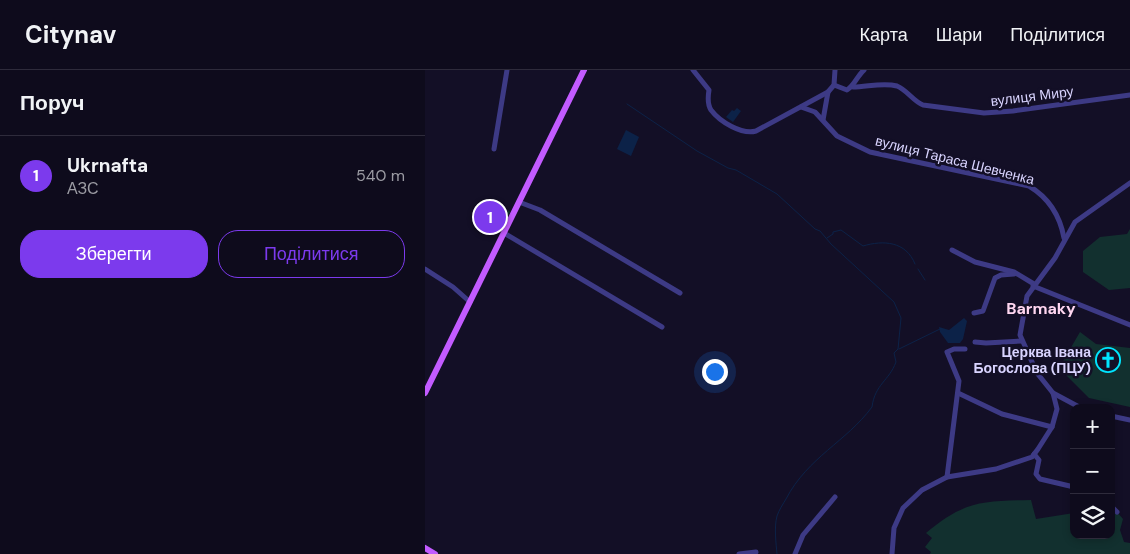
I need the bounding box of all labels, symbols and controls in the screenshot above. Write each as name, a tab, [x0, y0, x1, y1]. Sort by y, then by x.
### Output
text: Citynav	[25, 19, 116, 50]
text: Карта	[860, 23, 908, 47]
text: Шари	[936, 23, 982, 47]
text: Поділитися	[1010, 23, 1105, 47]
street label: вулиця Миру	[990, 82, 1074, 110]
text: Поруч	[20, 89, 84, 117]
street label: вулиця Тараса Шевченка	[874, 132, 1037, 189]
text: Ukrnafta	[67, 153, 148, 178]
text: 1	[33, 165, 39, 186]
text: 540 m	[356, 165, 405, 186]
text: АЗС	[67, 178, 99, 199]
pin: 1	[474, 198, 506, 236]
button: Зберегти	[20, 230, 208, 278]
button: Поділитися	[218, 230, 405, 278]
district label: Barmaky	[1006, 298, 1076, 319]
place label: Церква Івана Богослова (ПЦУ)	[973, 343, 1091, 377]
church icon: Церква Івана Богослова (ПЦУ)	[1095, 347, 1121, 373]
your location	[702, 359, 728, 385]
map controls	[1070, 404, 1115, 539]
button: +	[1070, 404, 1115, 449]
button: −	[1070, 449, 1115, 494]
button: layers	[1070, 494, 1115, 539]

